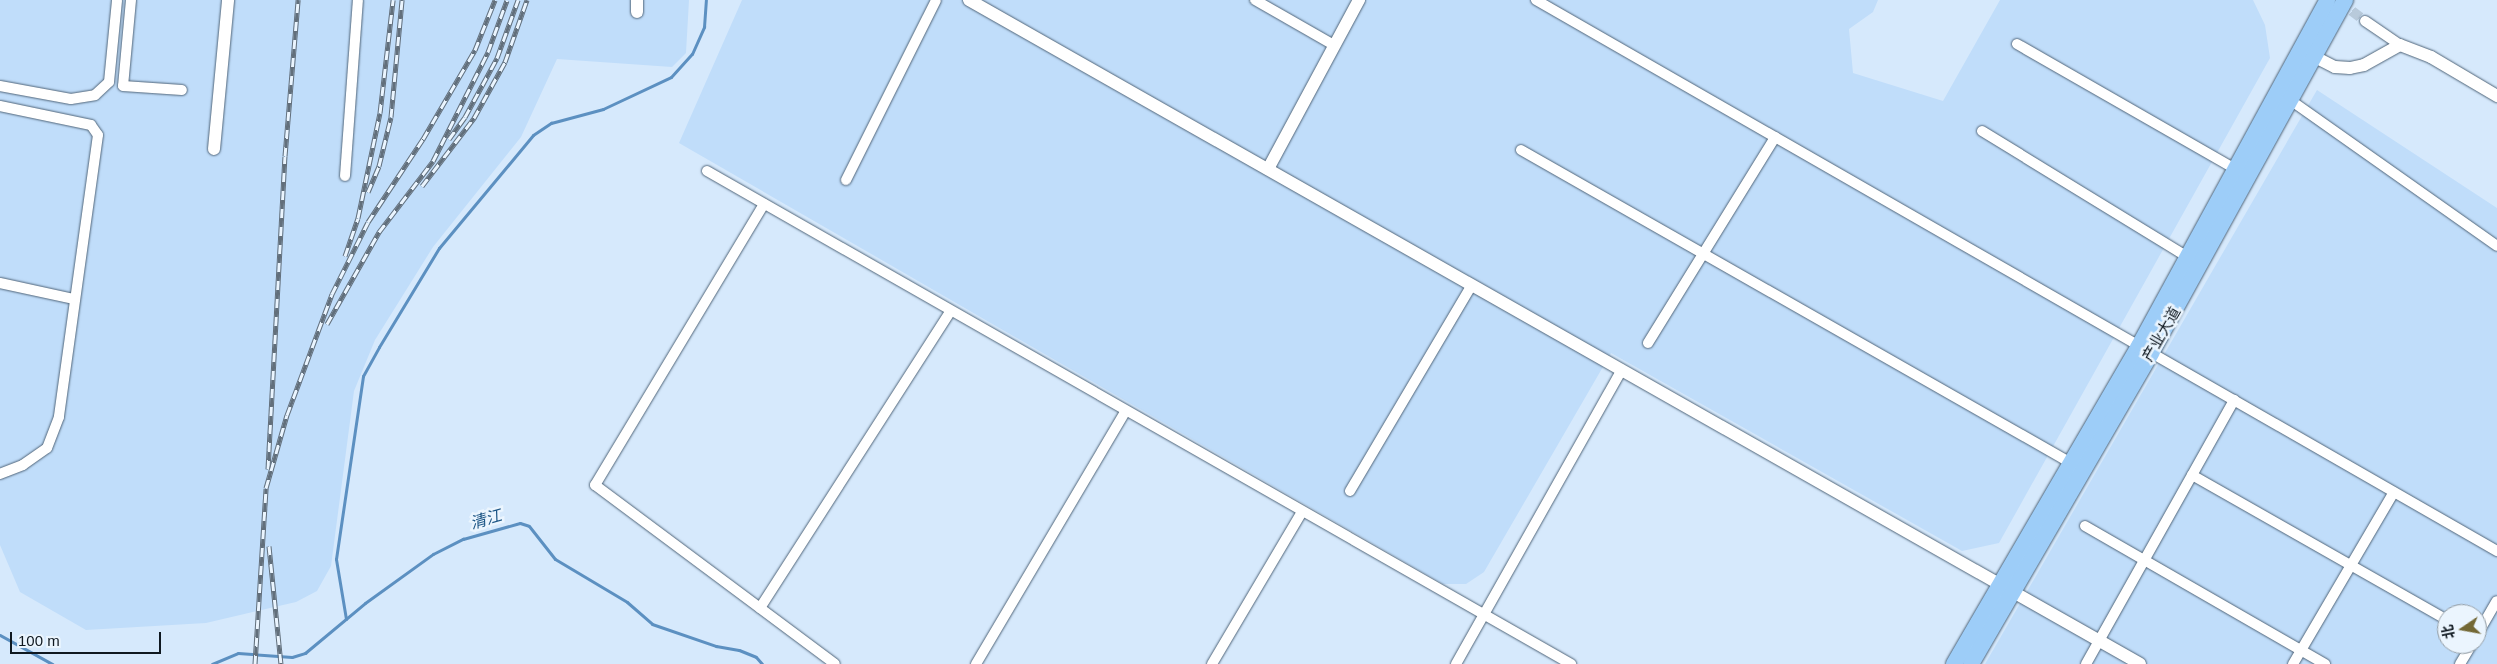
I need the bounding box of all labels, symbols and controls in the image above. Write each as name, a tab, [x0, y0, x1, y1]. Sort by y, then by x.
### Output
street label: 产业大道	[2138, 304, 2184, 364]
water label: 清江	[468, 506, 504, 534]
north arrow	[2437, 604, 2487, 654]
scale bar	[12, 622, 164, 654]
text: 北	[2439, 623, 2458, 640]
text: 100 m	[18, 632, 60, 649]

